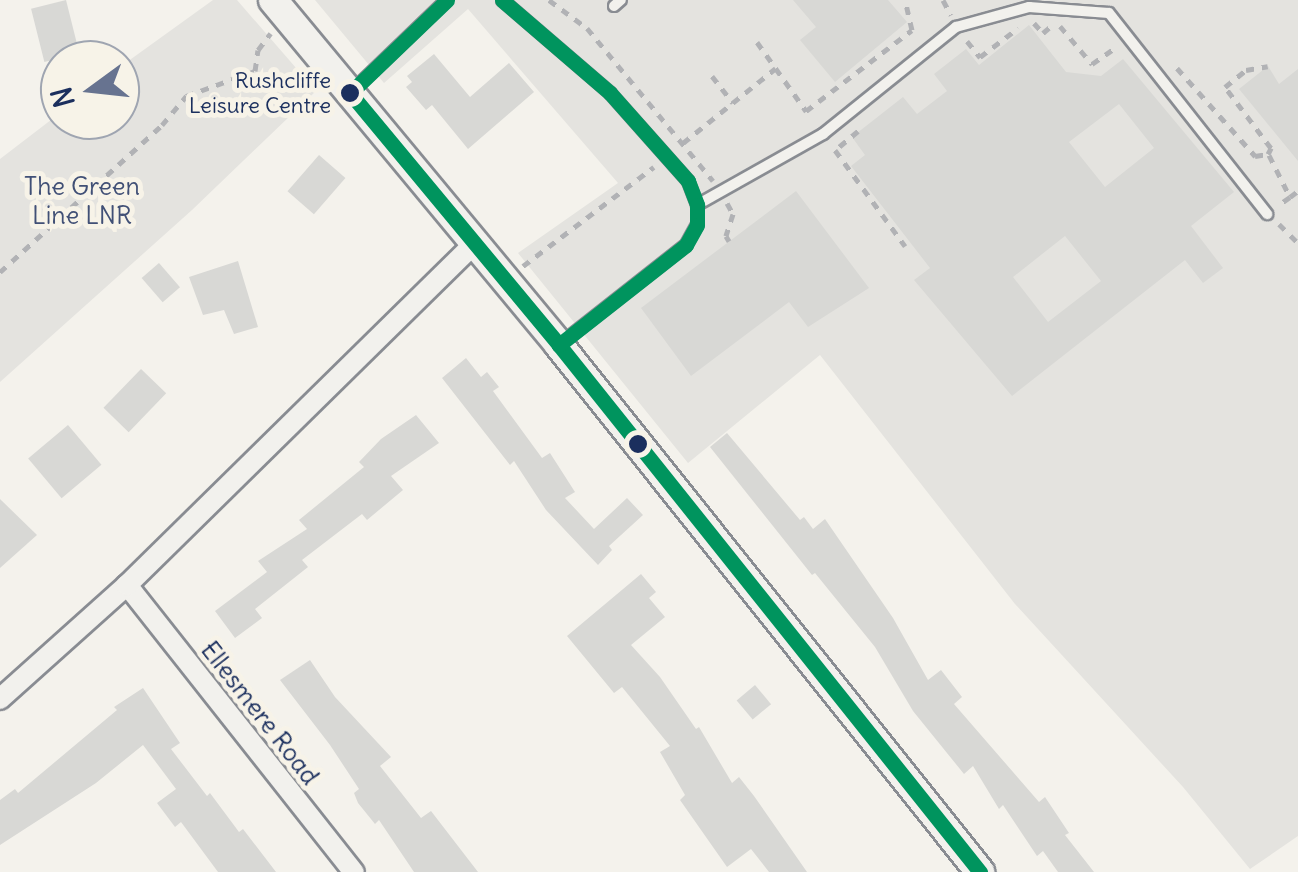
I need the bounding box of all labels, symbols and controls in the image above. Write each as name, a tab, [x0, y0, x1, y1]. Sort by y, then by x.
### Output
north arrow	[40, 40, 140, 140]
place label: Rushcliffe Leisure Centre	[189, 67, 331, 118]
text: N	[43, 83, 83, 111]
marker: Rushcliffe Leisure Centre	[340, 83, 360, 103]
park label: The Green Line LNR	[24, 172, 140, 231]
unlabelled marker	[628, 434, 648, 454]
street label: Ellesmere Road	[195, 635, 325, 791]

